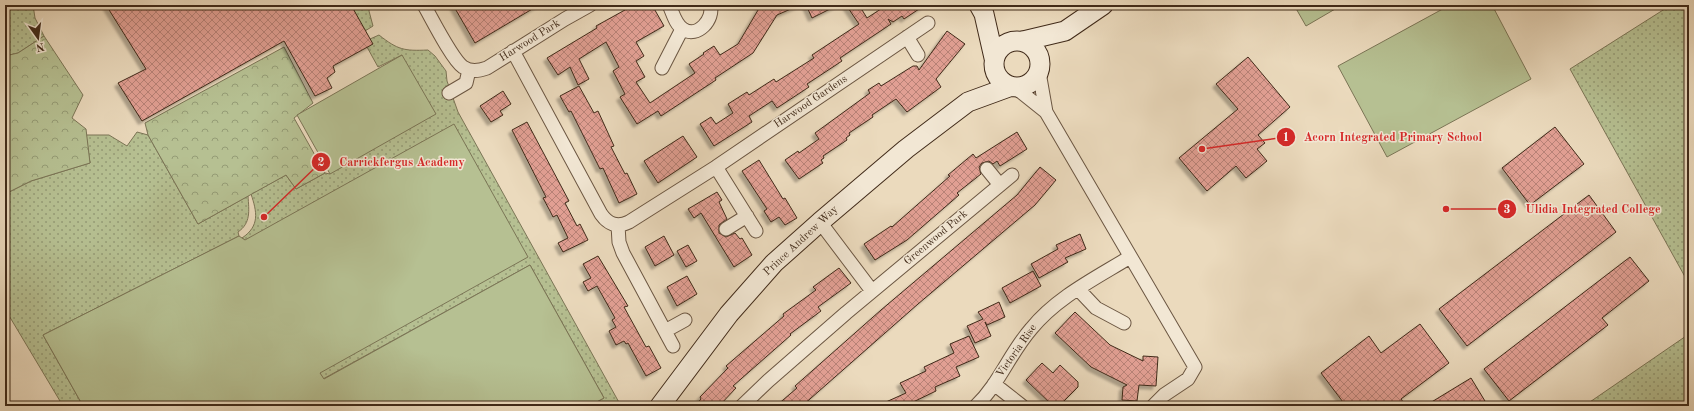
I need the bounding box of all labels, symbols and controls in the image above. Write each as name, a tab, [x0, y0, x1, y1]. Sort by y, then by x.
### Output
north arrow	[18, 18, 58, 58]
street label: Harwood Park	[498, 18, 562, 64]
text: N	[34, 40, 45, 53]
street label: Harwood Gardens	[772, 73, 850, 131]
callout: Acorn Integrated Primary School	[1276, 125, 1491, 149]
text: 1	[1283, 132, 1289, 144]
text: Acorn Integrated Primary School	[1304, 132, 1483, 144]
callout: Carrickfergus Academy	[311, 150, 473, 174]
text: 2	[318, 157, 325, 169]
text: Carrickfergus Academy	[339, 157, 465, 169]
callout: Ulidia Integrated College	[1497, 197, 1668, 221]
street label: Prince Andrew Way	[762, 204, 840, 278]
text: 3	[1504, 204, 1511, 216]
text: Ulidia Integrated College	[1525, 204, 1661, 216]
street label: Greenwood Park	[902, 208, 970, 268]
street label: Victoria Rise	[995, 323, 1039, 379]

